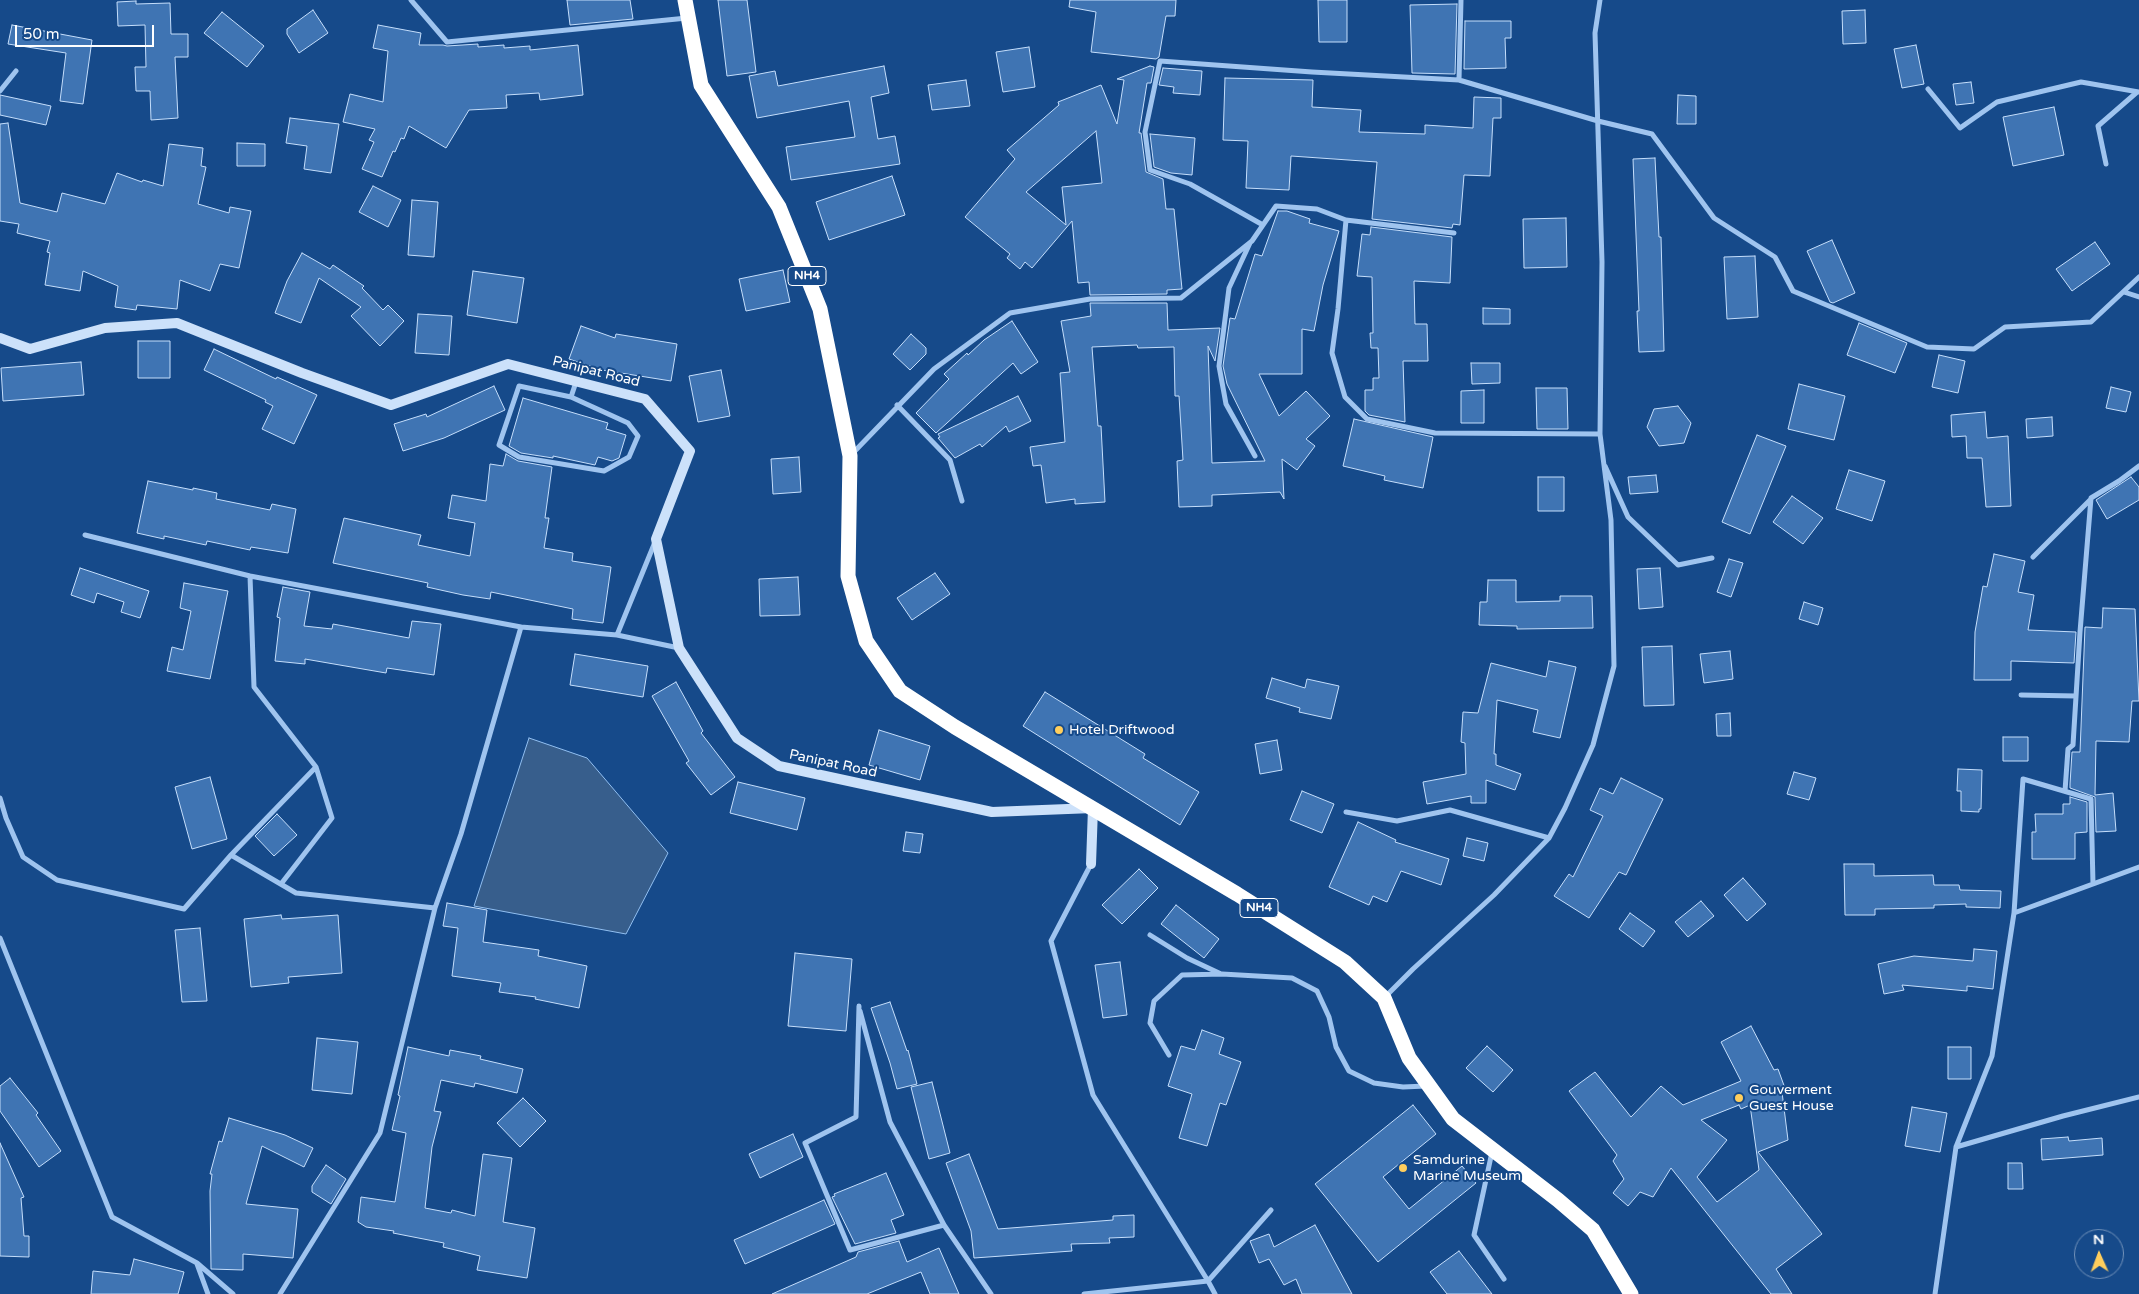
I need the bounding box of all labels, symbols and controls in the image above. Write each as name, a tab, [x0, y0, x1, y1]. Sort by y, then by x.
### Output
scale bar	[18, 15, 156, 47]
text: 50 m	[23, 25, 60, 43]
road number: NH4	[788, 266, 826, 286]
street label: Panipat Road	[550, 353, 642, 391]
place label: Hotel Driftwood	[1069, 722, 1175, 738]
marker: Hotel Driftwood	[1053, 724, 1065, 736]
street label: Panipat Road	[787, 746, 879, 782]
road number: NH4	[1240, 898, 1278, 918]
place label: Gouverment Guest House	[1749, 1082, 1834, 1114]
marker: Gouverment Guest House	[1733, 1092, 1745, 1104]
place label: Samdurine Marine Museum	[1413, 1152, 1521, 1184]
marker: Samdurine Marine Museum	[1397, 1162, 1409, 1174]
north arrow	[2074, 1229, 2124, 1279]
text: N	[2093, 1231, 2104, 1248]

